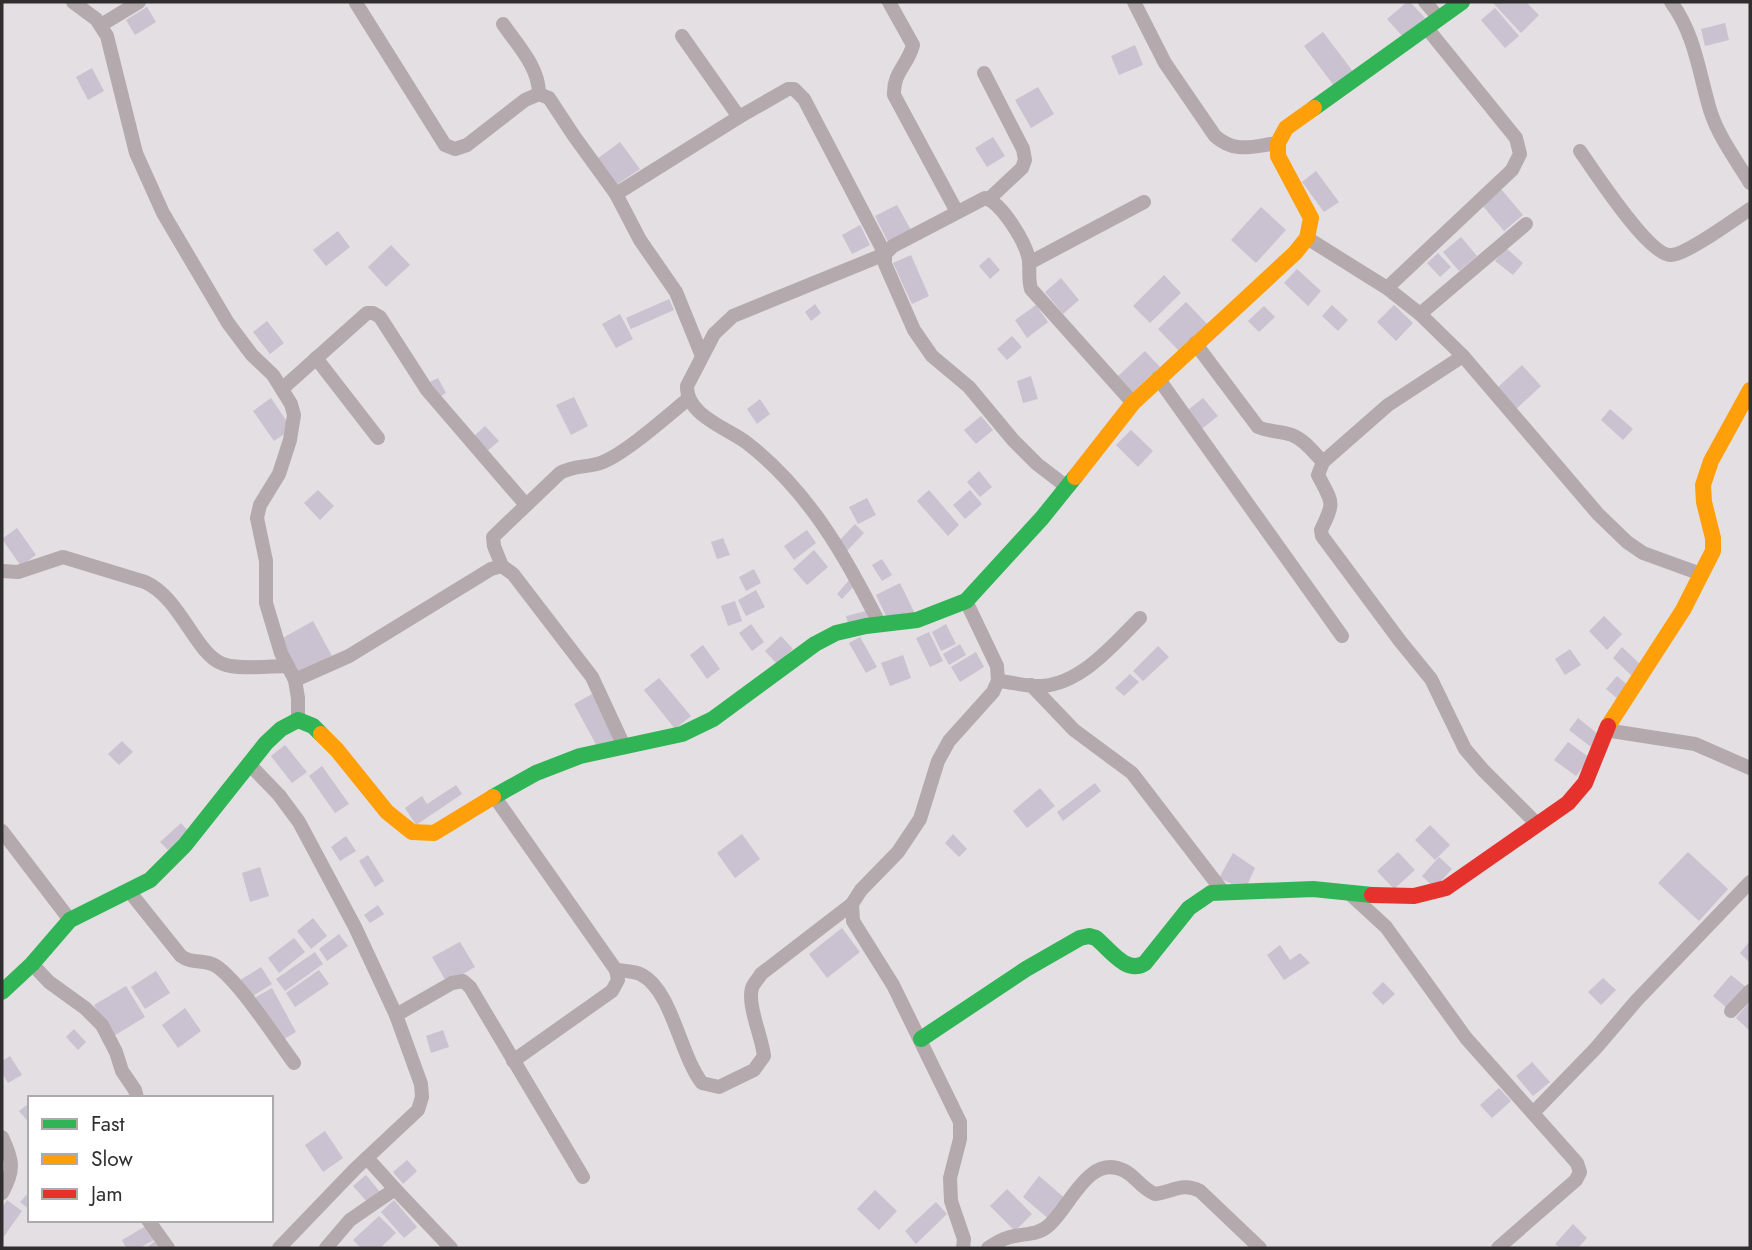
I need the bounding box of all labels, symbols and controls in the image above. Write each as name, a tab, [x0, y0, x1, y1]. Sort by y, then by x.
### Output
legend	[28, 1096, 273, 1222]
text: Fast	[91, 1109, 124, 1139]
text: Slow	[91, 1144, 133, 1174]
text: Jam	[88, 1179, 123, 1209]

